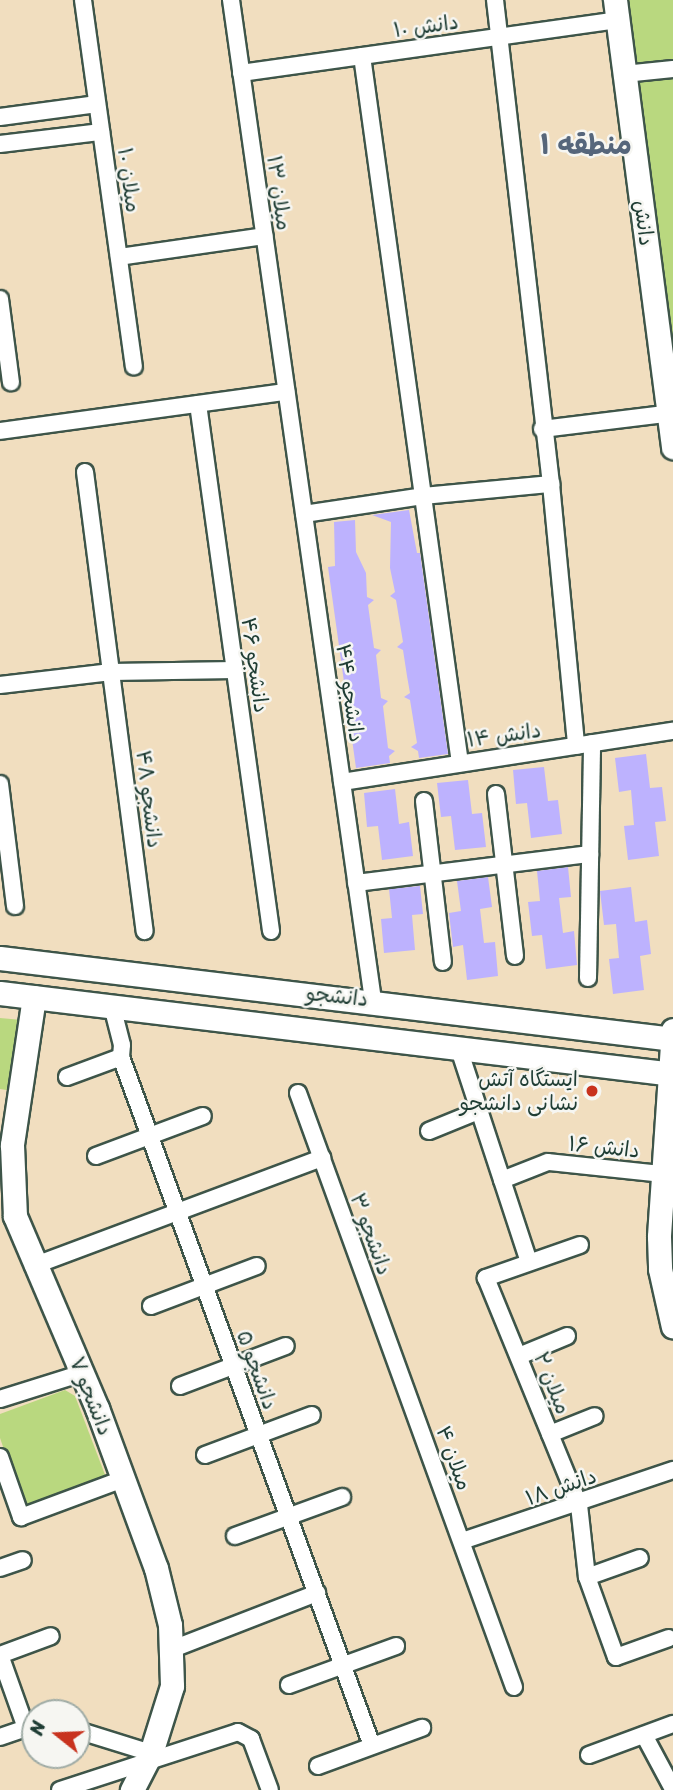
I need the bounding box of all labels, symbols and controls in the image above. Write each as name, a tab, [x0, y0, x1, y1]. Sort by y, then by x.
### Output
street label: دانش ۱۰	[392, 9, 460, 43]
district label: منطقه ۱	[540, 128, 632, 162]
street label: میلان ۱۰	[112, 146, 146, 214]
street label: میلان ۱۳	[261, 154, 297, 232]
street label: دانش	[629, 199, 659, 247]
street label: دانشجو ۴۶	[236, 616, 274, 714]
street label: دانشجو ۴۴	[331, 642, 369, 744]
street label: دانش ۱۴	[465, 717, 543, 753]
street label: دانشجو ۴۸	[131, 749, 167, 849]
street label: دانشجو	[305, 980, 369, 1012]
place label: ایستگاه آتش نشانی دانشجو	[459, 1066, 578, 1116]
marker: ایستگاه آتش نشانی دانشجو	[584, 1083, 600, 1099]
street label: دانش ۱۶	[567, 1131, 641, 1163]
street label: دانشجو ۳	[345, 1190, 397, 1278]
street label: دانشجو ۵	[231, 1327, 283, 1413]
street label: میلان ۲	[528, 1348, 576, 1418]
street label: دانشجو ۷	[64, 1353, 118, 1439]
street label: میلان ۴	[431, 1422, 477, 1494]
street label: دانش ۱۸	[522, 1463, 600, 1511]
north arrow	[21, 1699, 91, 1769]
text: N	[20, 1717, 55, 1739]

